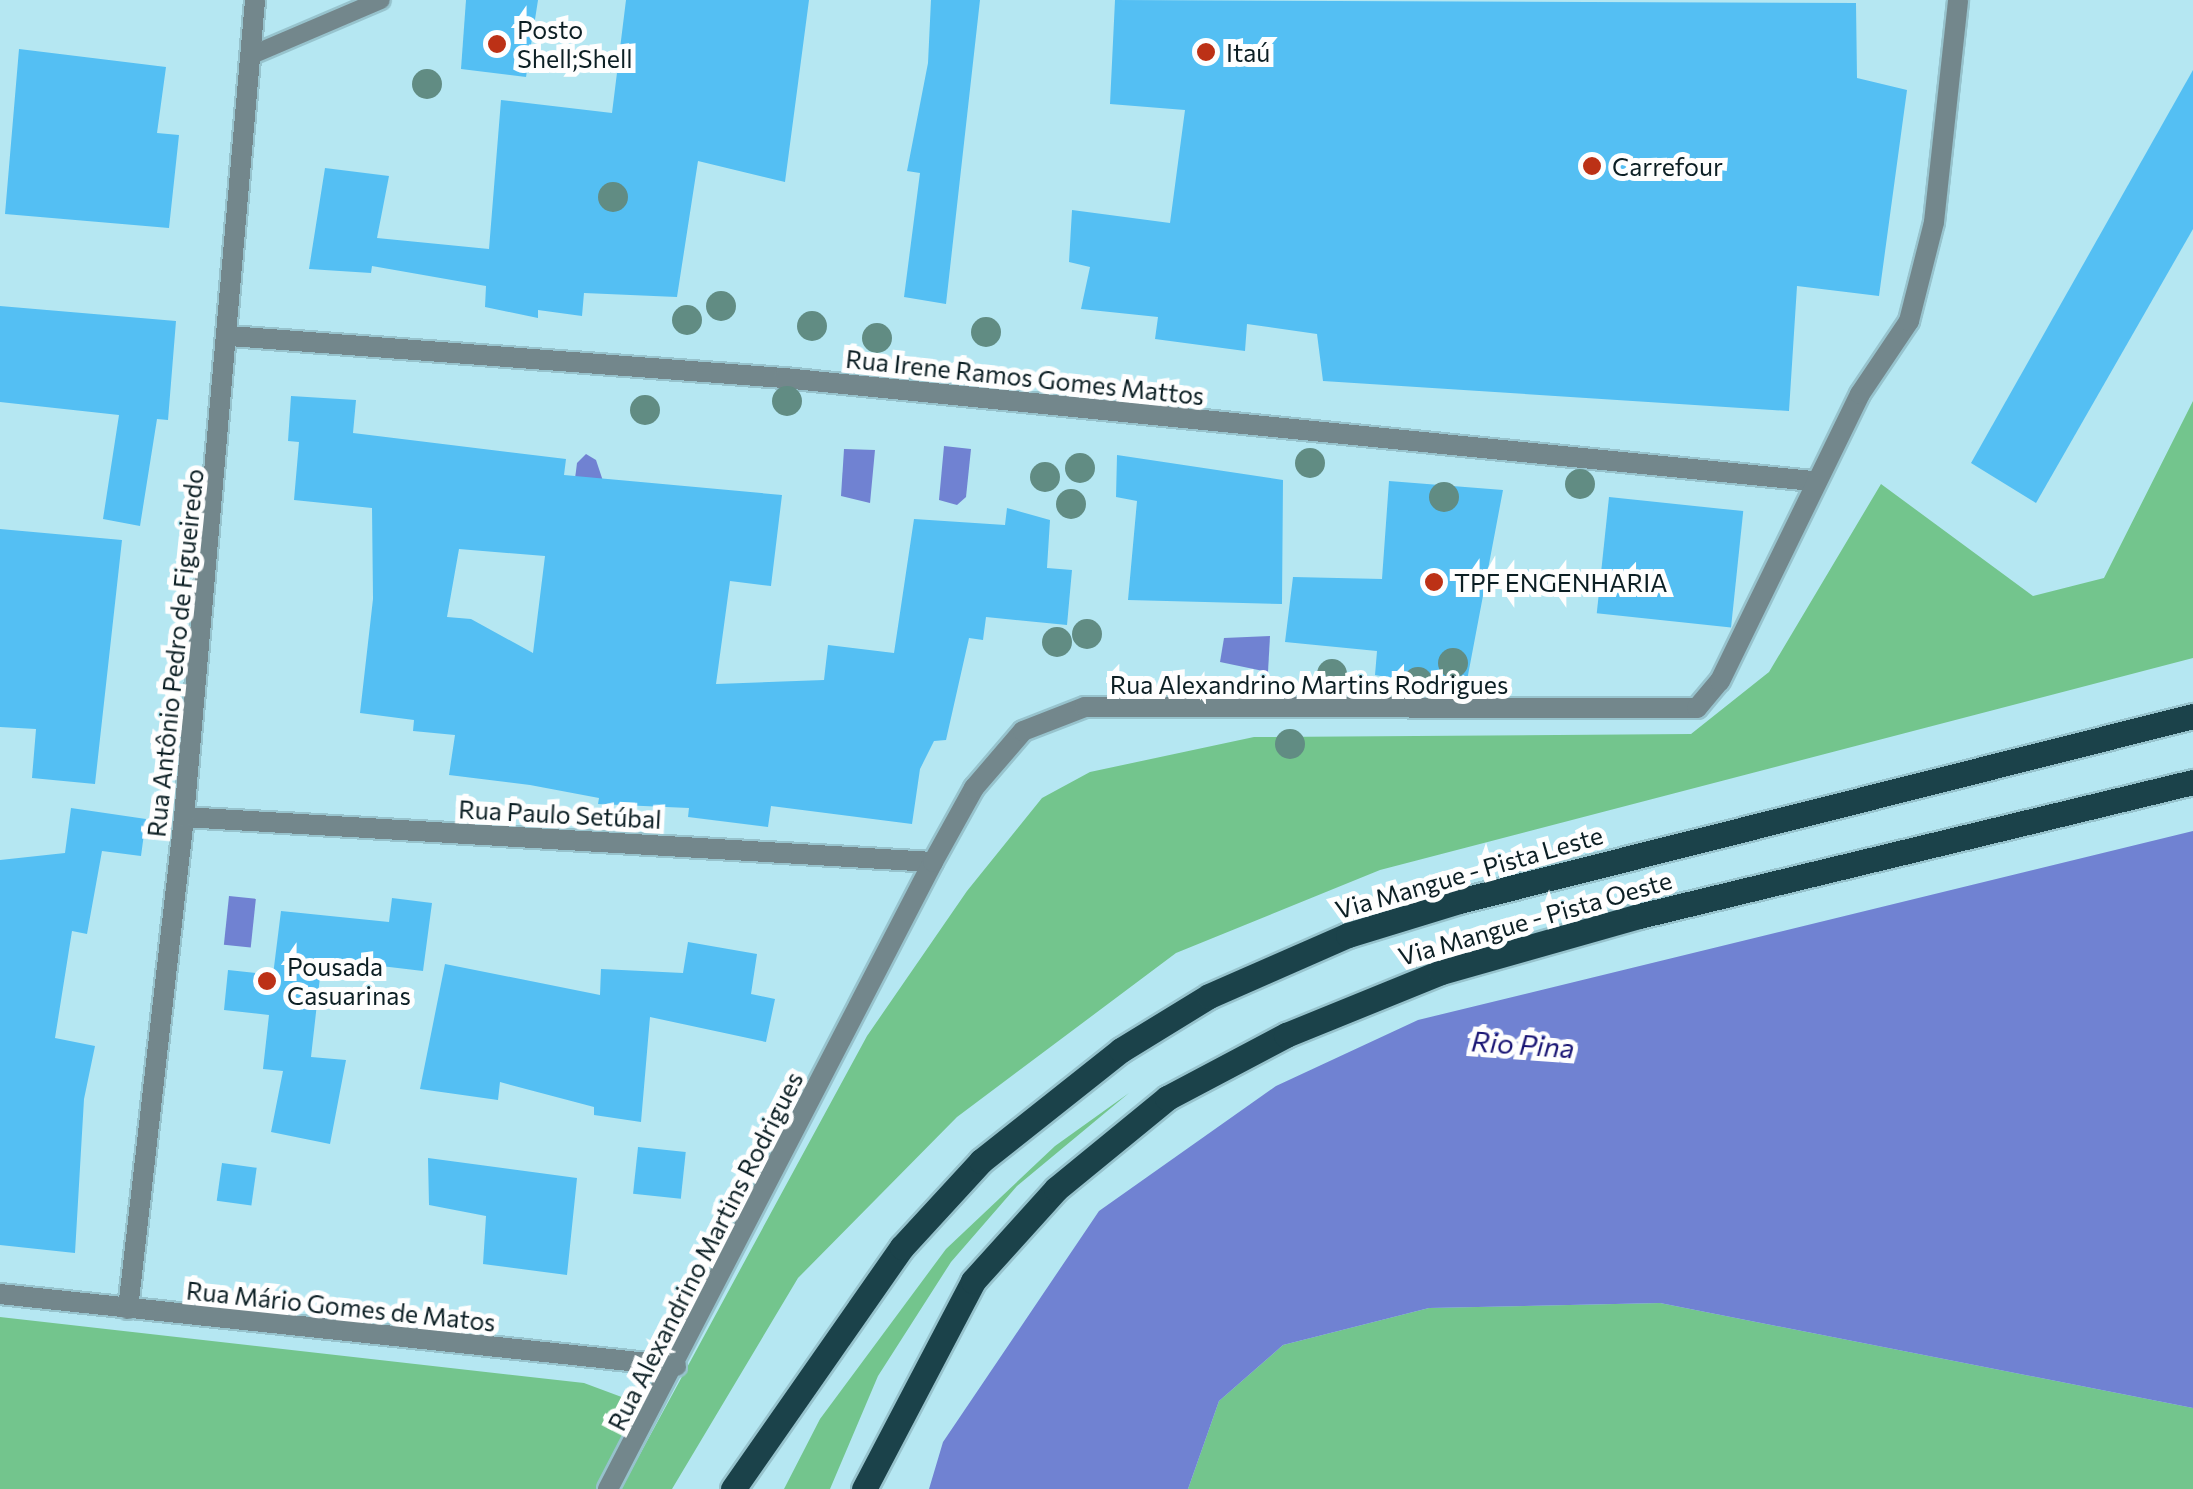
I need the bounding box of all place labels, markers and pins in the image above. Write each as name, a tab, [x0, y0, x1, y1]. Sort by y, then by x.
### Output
place label: Posto Shell;Shell	[517, 15, 633, 74]
marker: Posto Shell;Shell	[486, 33, 508, 55]
place label: Itaú	[1226, 37, 1270, 67]
marker: Itaú	[1195, 41, 1217, 63]
place label: Carrefour	[1612, 151, 1723, 181]
marker: Carrefour	[1581, 155, 1603, 177]
place label: TPF ENGENHARIA	[1454, 567, 1668, 597]
marker: TPF ENGENHARIA	[1423, 571, 1445, 593]
place label: Pousada Casuarinas	[287, 952, 411, 1011]
marker: Pousada Casuarinas	[256, 970, 278, 992]

